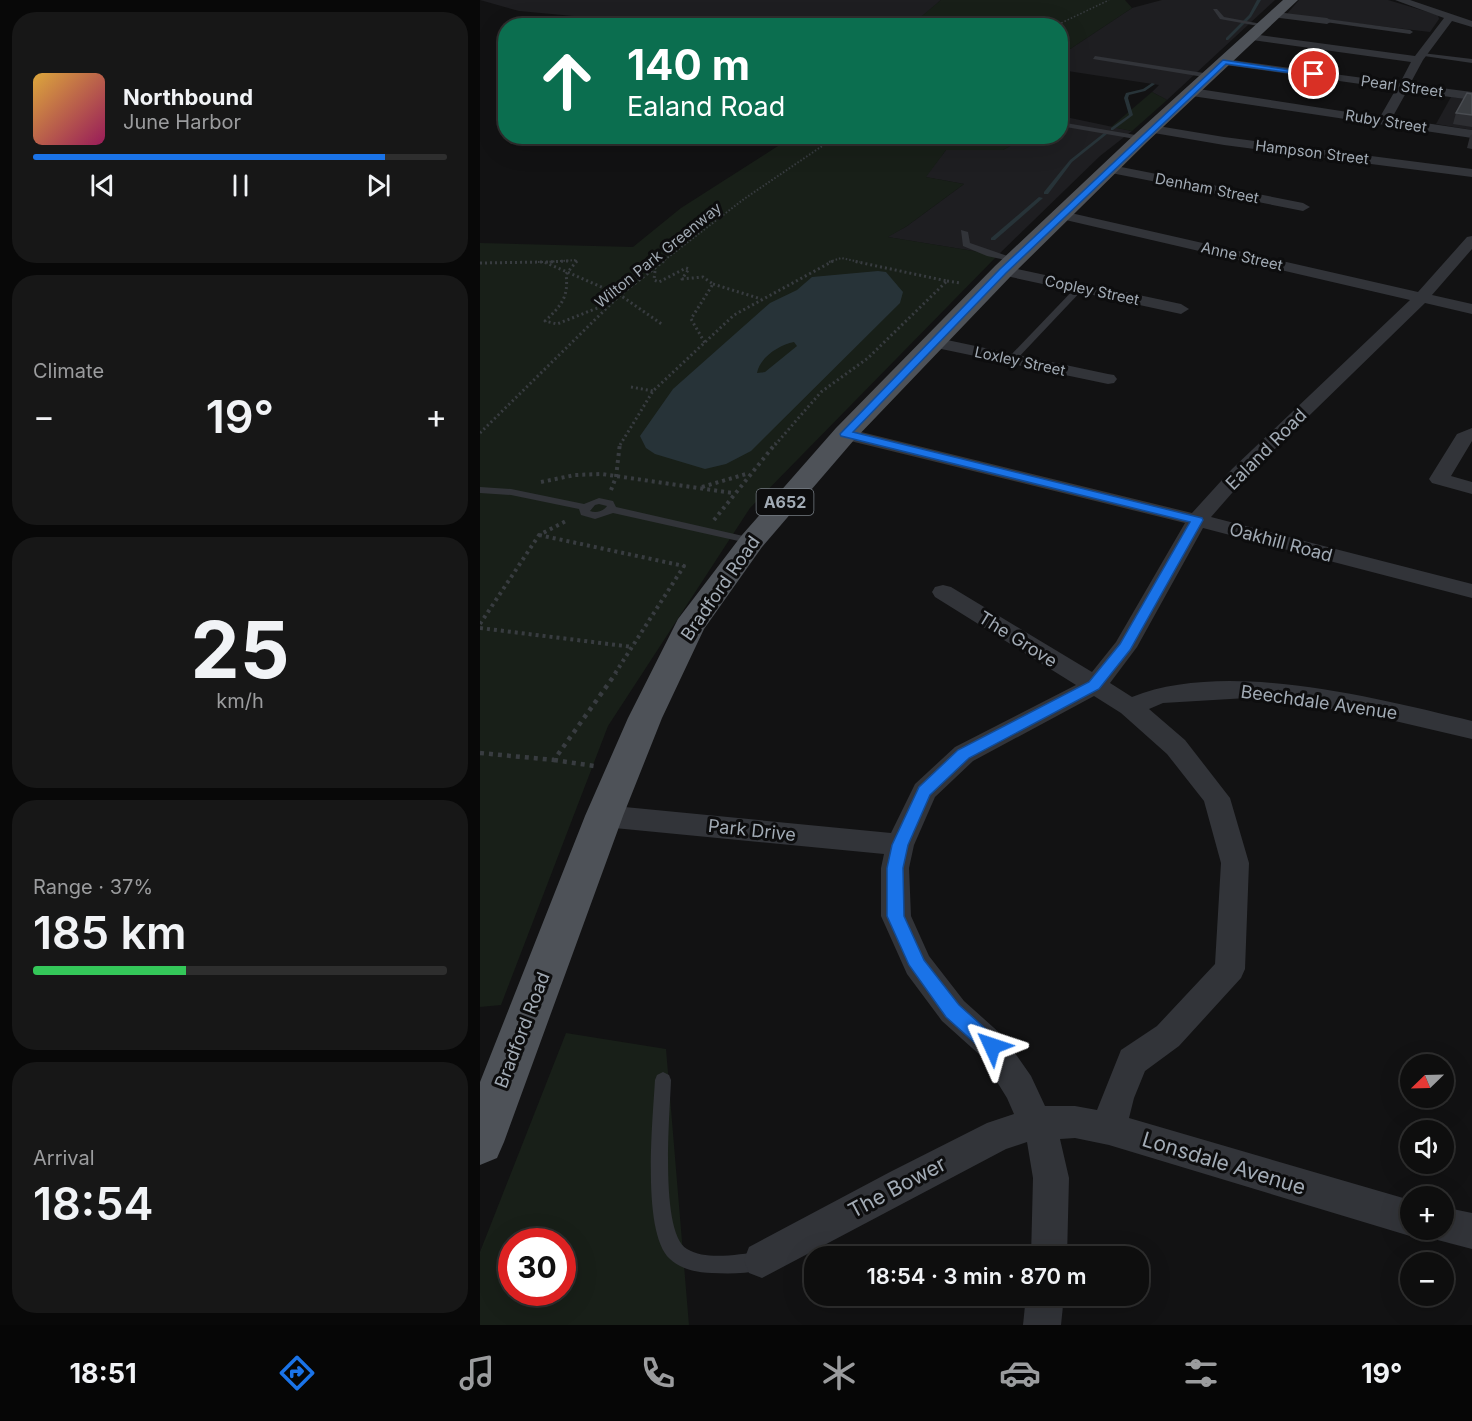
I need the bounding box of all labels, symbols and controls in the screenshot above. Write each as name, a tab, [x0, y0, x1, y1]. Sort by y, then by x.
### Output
text: 140 m	[627, 39, 750, 90]
icon: ahead	[528, 42, 606, 120]
pin	[1288, 48, 1339, 99]
icon: arrive	[1297, 57, 1330, 90]
street label: Pearl Street	[1360, 71, 1444, 101]
text: Northbound	[123, 84, 253, 110]
text: Ealand Road	[627, 90, 785, 123]
street label: Ruby Street	[1344, 105, 1428, 137]
text: June Harbor	[123, 110, 241, 134]
street label: Hampson Street	[1254, 136, 1370, 168]
icon: previous	[86, 169, 119, 202]
icon: pause	[224, 169, 257, 202]
icon: next	[362, 169, 395, 202]
street label: Denham Street	[1153, 169, 1261, 207]
street label: Wilton Park Greenway	[591, 198, 726, 312]
street label: Anne Street	[1199, 237, 1285, 275]
street label: Copley Street	[1043, 271, 1141, 309]
street label: Loxley Street	[973, 342, 1067, 380]
text: Climate	[33, 359, 104, 383]
text: 19°	[206, 389, 274, 444]
text: −	[33, 396, 55, 436]
text: +	[425, 396, 447, 436]
street label: Ealand Road	[1221, 404, 1311, 494]
road number: A652	[756, 489, 814, 515]
street label: Oakhill Road	[1227, 518, 1335, 566]
street label: Bradford Road	[676, 532, 764, 644]
text: 25	[191, 602, 290, 697]
street label: The Grove	[975, 607, 1061, 671]
street label: Beechdale Avenue	[1239, 681, 1399, 723]
text: km/h	[216, 689, 264, 713]
street label: Park Drive	[707, 815, 797, 845]
text: Range · 37%	[33, 875, 153, 899]
text: 185 km	[33, 905, 187, 960]
street label: Bradford Road	[490, 969, 554, 1091]
position arrow	[960, 1014, 1024, 1078]
north arrow	[1400, 1054, 1454, 1108]
map controls	[1400, 1054, 1454, 1306]
button: sound	[1400, 1120, 1454, 1174]
street label: Lonsdale Avenue	[1139, 1126, 1309, 1200]
text: Arrival	[33, 1146, 95, 1170]
street label: The Bower	[844, 1151, 950, 1223]
text: 18:54	[33, 1176, 153, 1231]
button: +	[1400, 1186, 1454, 1240]
speed limit sign: 30	[498, 1228, 576, 1306]
button: −	[1400, 1252, 1454, 1306]
text: 18:54 · 3 min · 870 m	[867, 1263, 1086, 1289]
icon: directions	[276, 1352, 318, 1394]
icon: music	[456, 1352, 498, 1394]
icon: phone	[637, 1352, 679, 1394]
icon: climate	[818, 1352, 860, 1394]
icon: car	[999, 1352, 1041, 1394]
icon: filters	[1180, 1352, 1222, 1394]
text: 18:51	[69, 1357, 137, 1390]
text: 19°	[1361, 1357, 1403, 1390]

